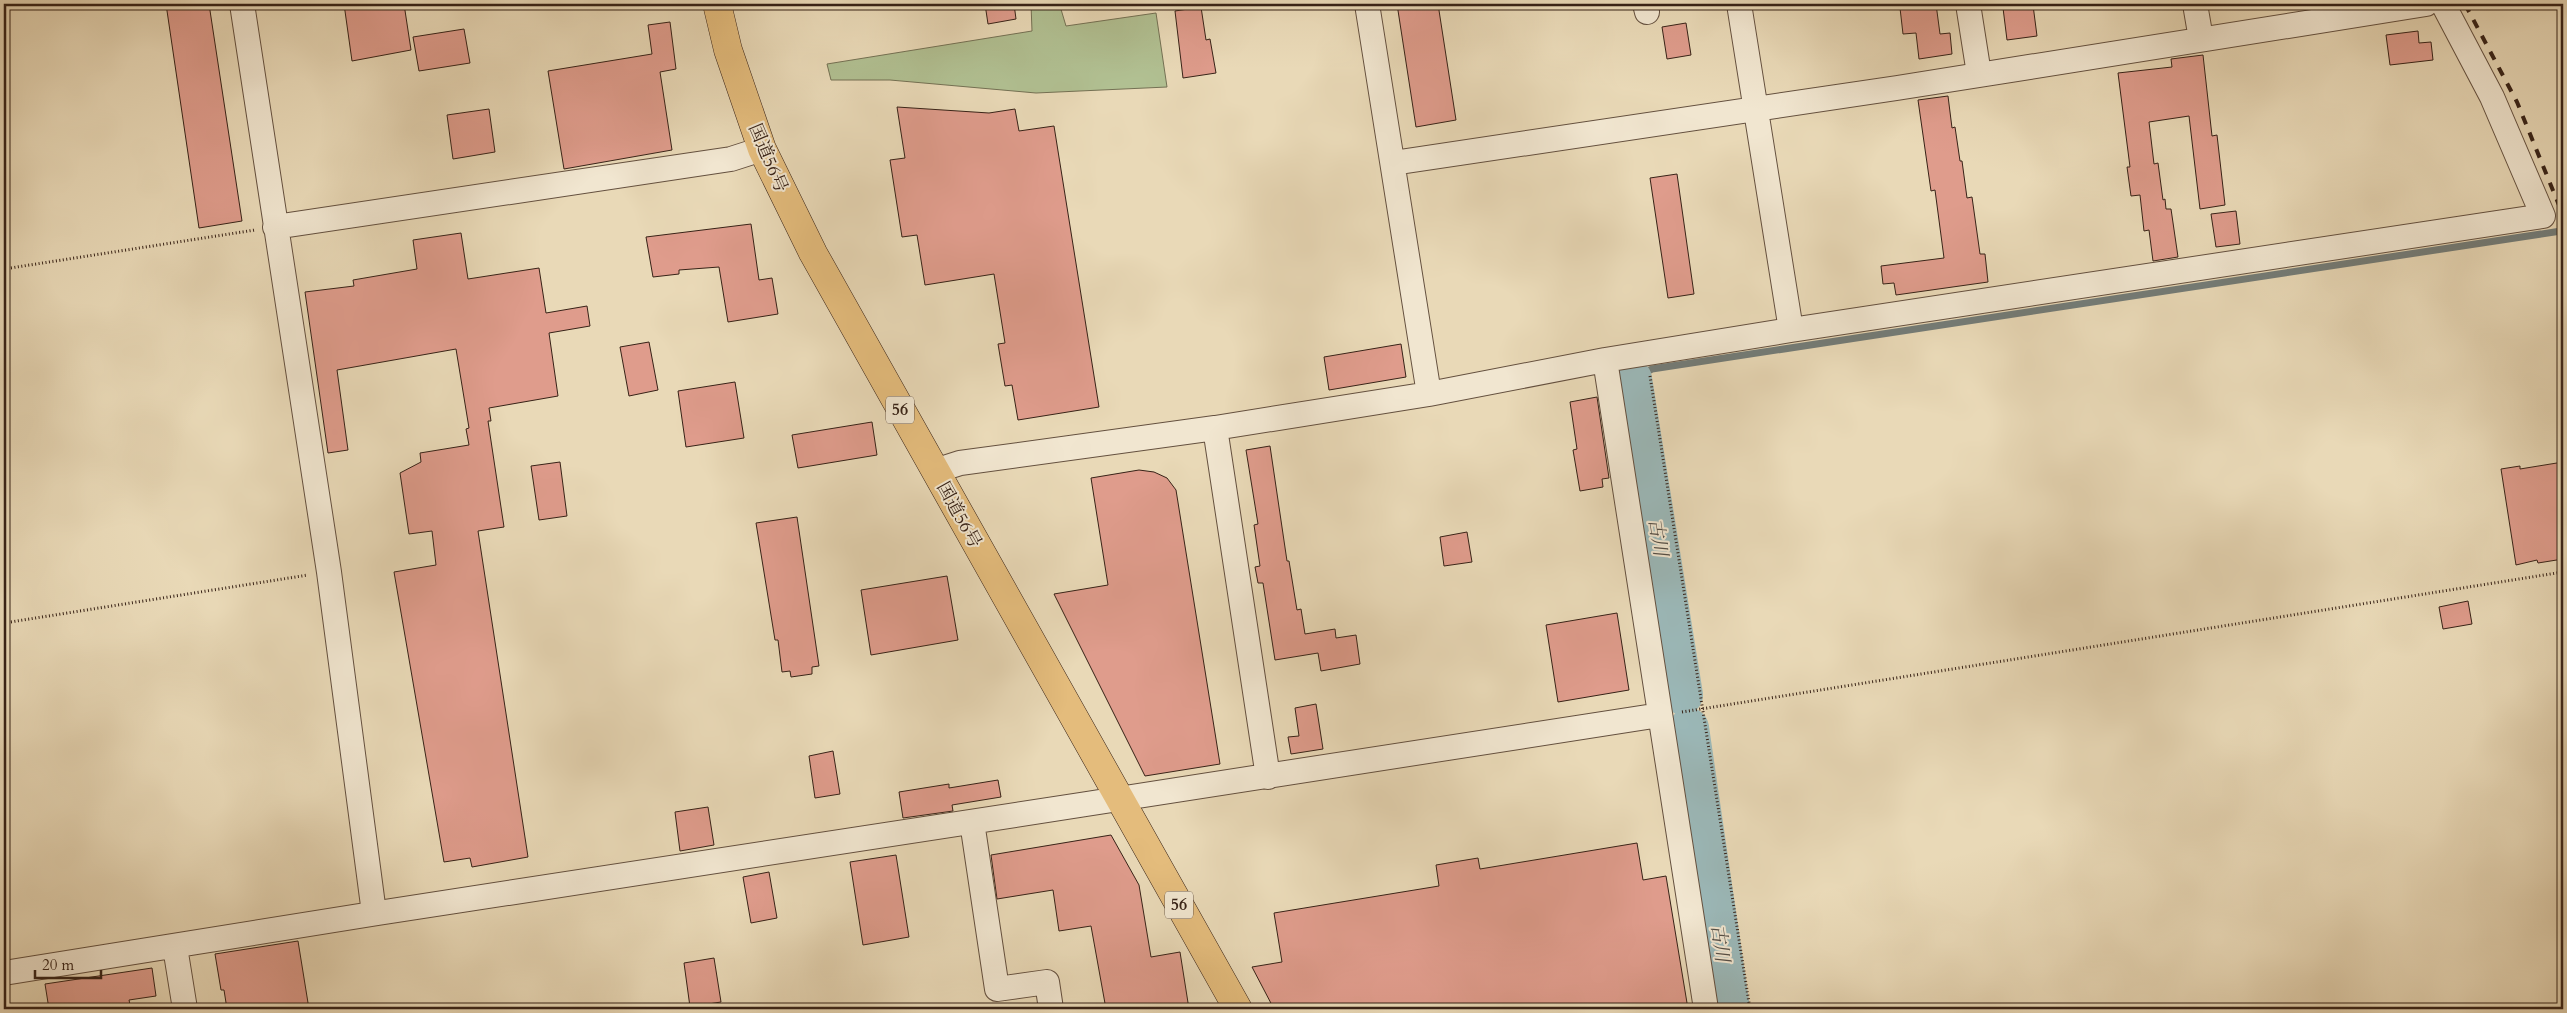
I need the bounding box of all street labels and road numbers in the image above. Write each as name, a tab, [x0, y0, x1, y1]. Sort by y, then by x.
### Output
street label: 国道56号	[742, 120, 794, 196]
road number: 56	[886, 396, 914, 424]
street label: 国道56号	[931, 477, 987, 553]
road number: 56	[1165, 892, 1193, 918]

